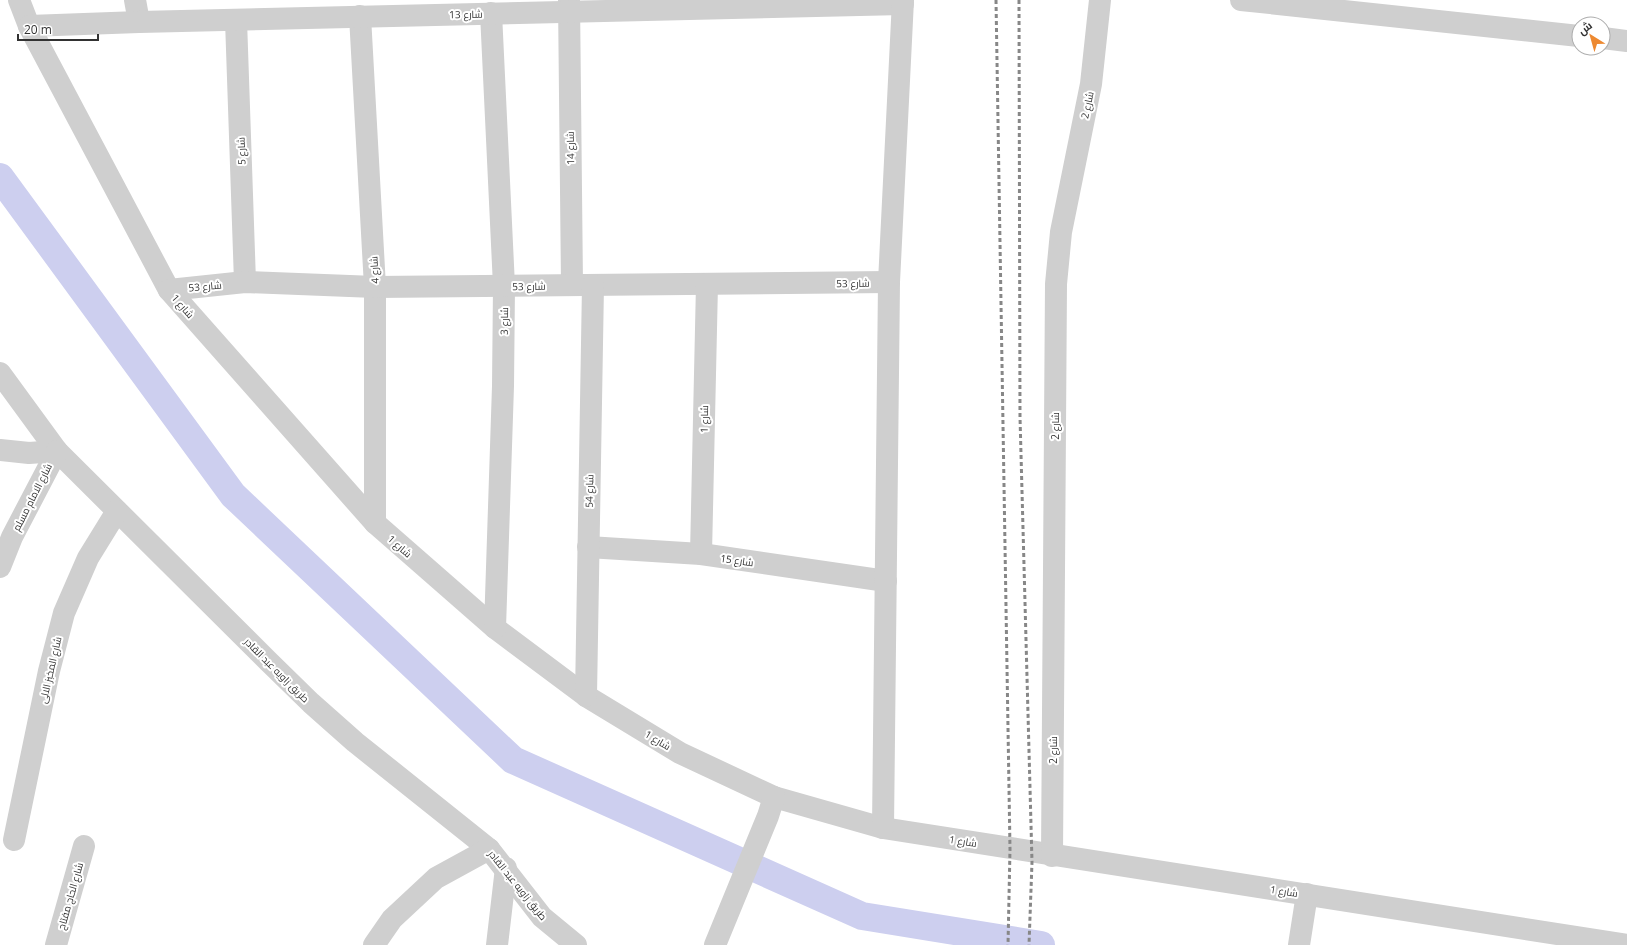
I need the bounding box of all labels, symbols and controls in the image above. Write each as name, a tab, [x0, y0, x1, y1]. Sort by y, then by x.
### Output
street label: شارع 13	[449, 7, 483, 21]
scale bar	[18, 16, 98, 42]
north arrow	[1571, 16, 1611, 56]
text: ش	[1575, 17, 1595, 38]
text: 20 m	[24, 21, 52, 38]
street label: شارع 2	[1077, 90, 1097, 120]
street label: شارع 14	[563, 131, 577, 165]
street label: شارع 5	[234, 137, 248, 165]
street label: شارع 4	[366, 256, 382, 284]
street label: شارع 53	[836, 276, 870, 290]
street label: شارع 53	[188, 278, 222, 294]
street label: شارع 53	[512, 279, 546, 293]
street label: شارع 1	[169, 291, 197, 321]
street label: شارع 3	[497, 307, 511, 335]
street label: شارع 1	[697, 405, 711, 433]
street label: شارع 2	[1048, 412, 1062, 440]
street label: شارع الامام مسلم	[9, 461, 56, 534]
street label: شارع 54	[582, 474, 596, 508]
street label: شارع 1	[385, 532, 415, 560]
street label: شارع 15	[719, 551, 755, 569]
street label: طريق زاويه عبد القادر	[241, 634, 312, 705]
street label: شارع المخبز الالى	[36, 635, 64, 705]
street label: شارع 1	[643, 727, 673, 753]
street label: شارع 2	[1046, 736, 1060, 764]
street label: شارع 1	[948, 832, 978, 850]
street label: طريق زاويه عبد القادر	[485, 846, 551, 923]
street label: شارع الحاج مفتاح	[54, 861, 86, 931]
street label: شارع 1	[1269, 882, 1299, 900]

